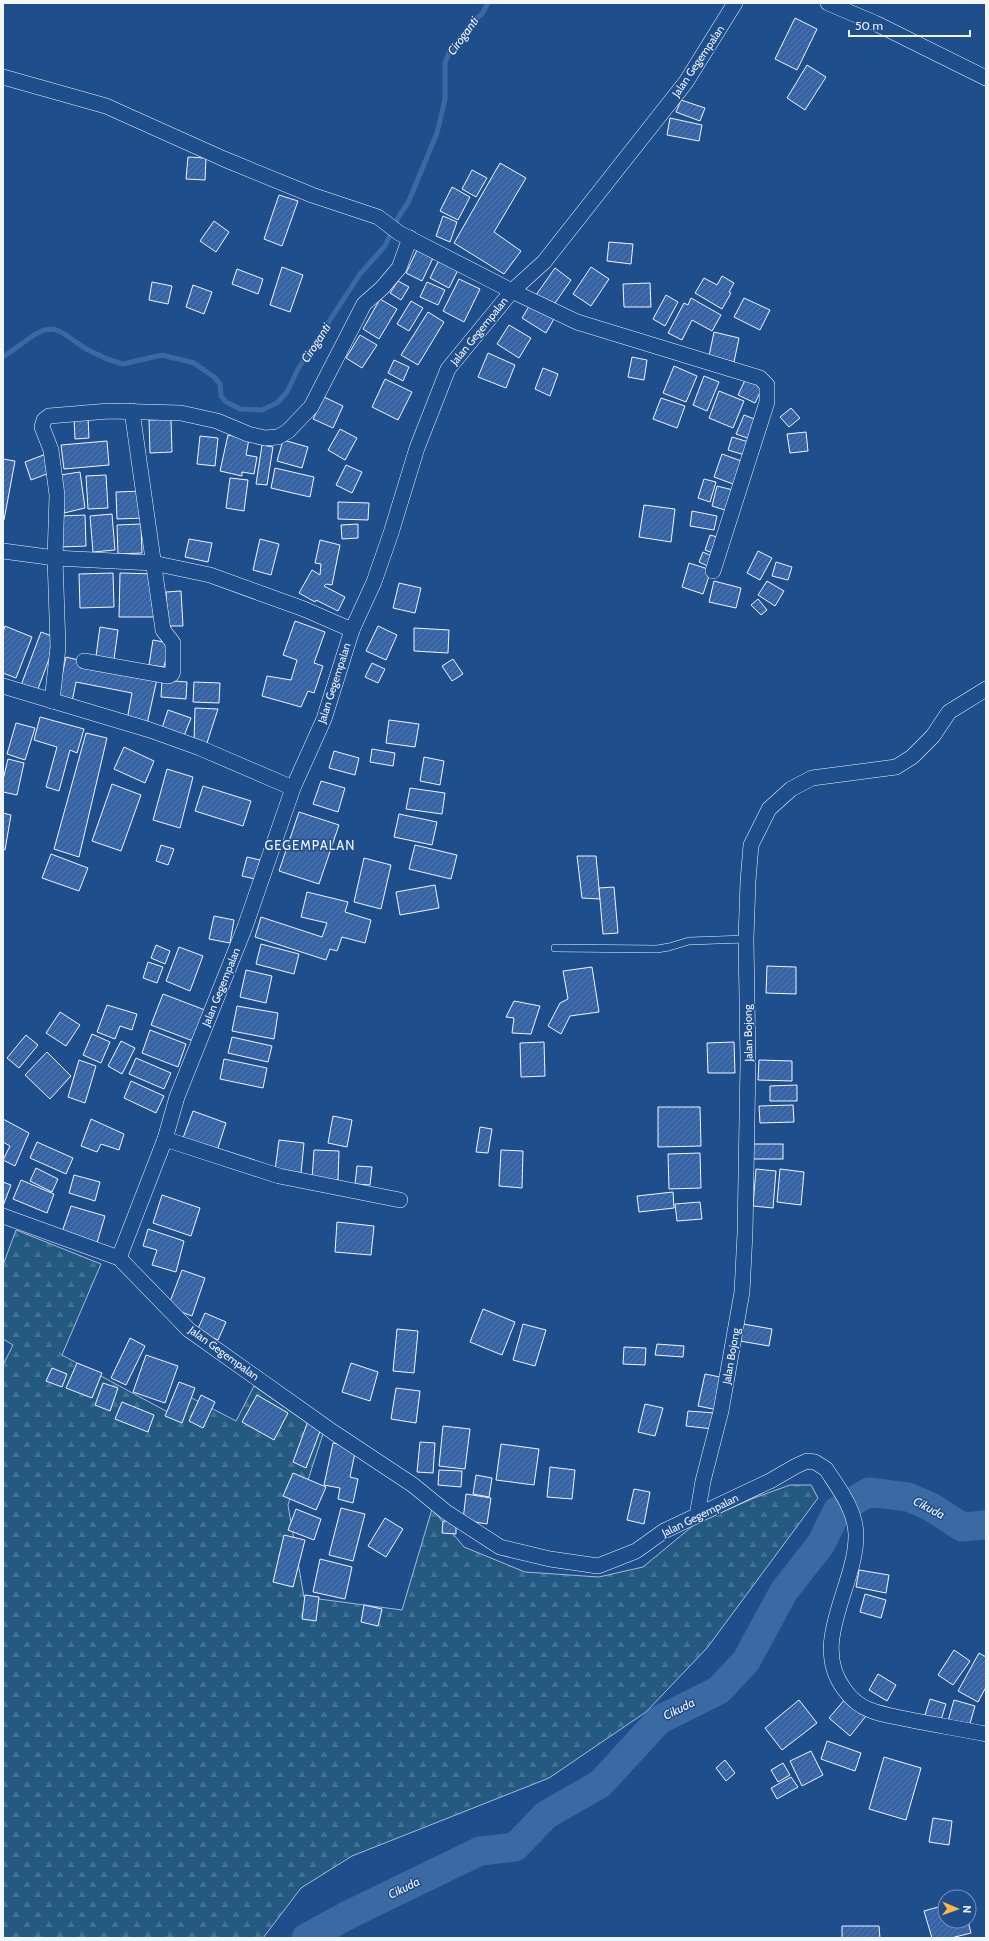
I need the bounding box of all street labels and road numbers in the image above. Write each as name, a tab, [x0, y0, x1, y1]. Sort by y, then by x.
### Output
street label: Jalan Gegempalan	[668, 22, 727, 100]
street label: Jalan Gegempalan	[447, 294, 511, 369]
street label: Jalan Gegempalan	[314, 641, 354, 726]
street label: Jalan Gegempalan	[198, 946, 243, 1029]
street label: Jalan Bojong	[740, 1004, 756, 1063]
street label: Jalan Gegempalan	[185, 1322, 262, 1383]
street label: Jalan Bojong	[719, 1326, 743, 1386]
street label: Jalan Gegempalan	[658, 1490, 741, 1540]

